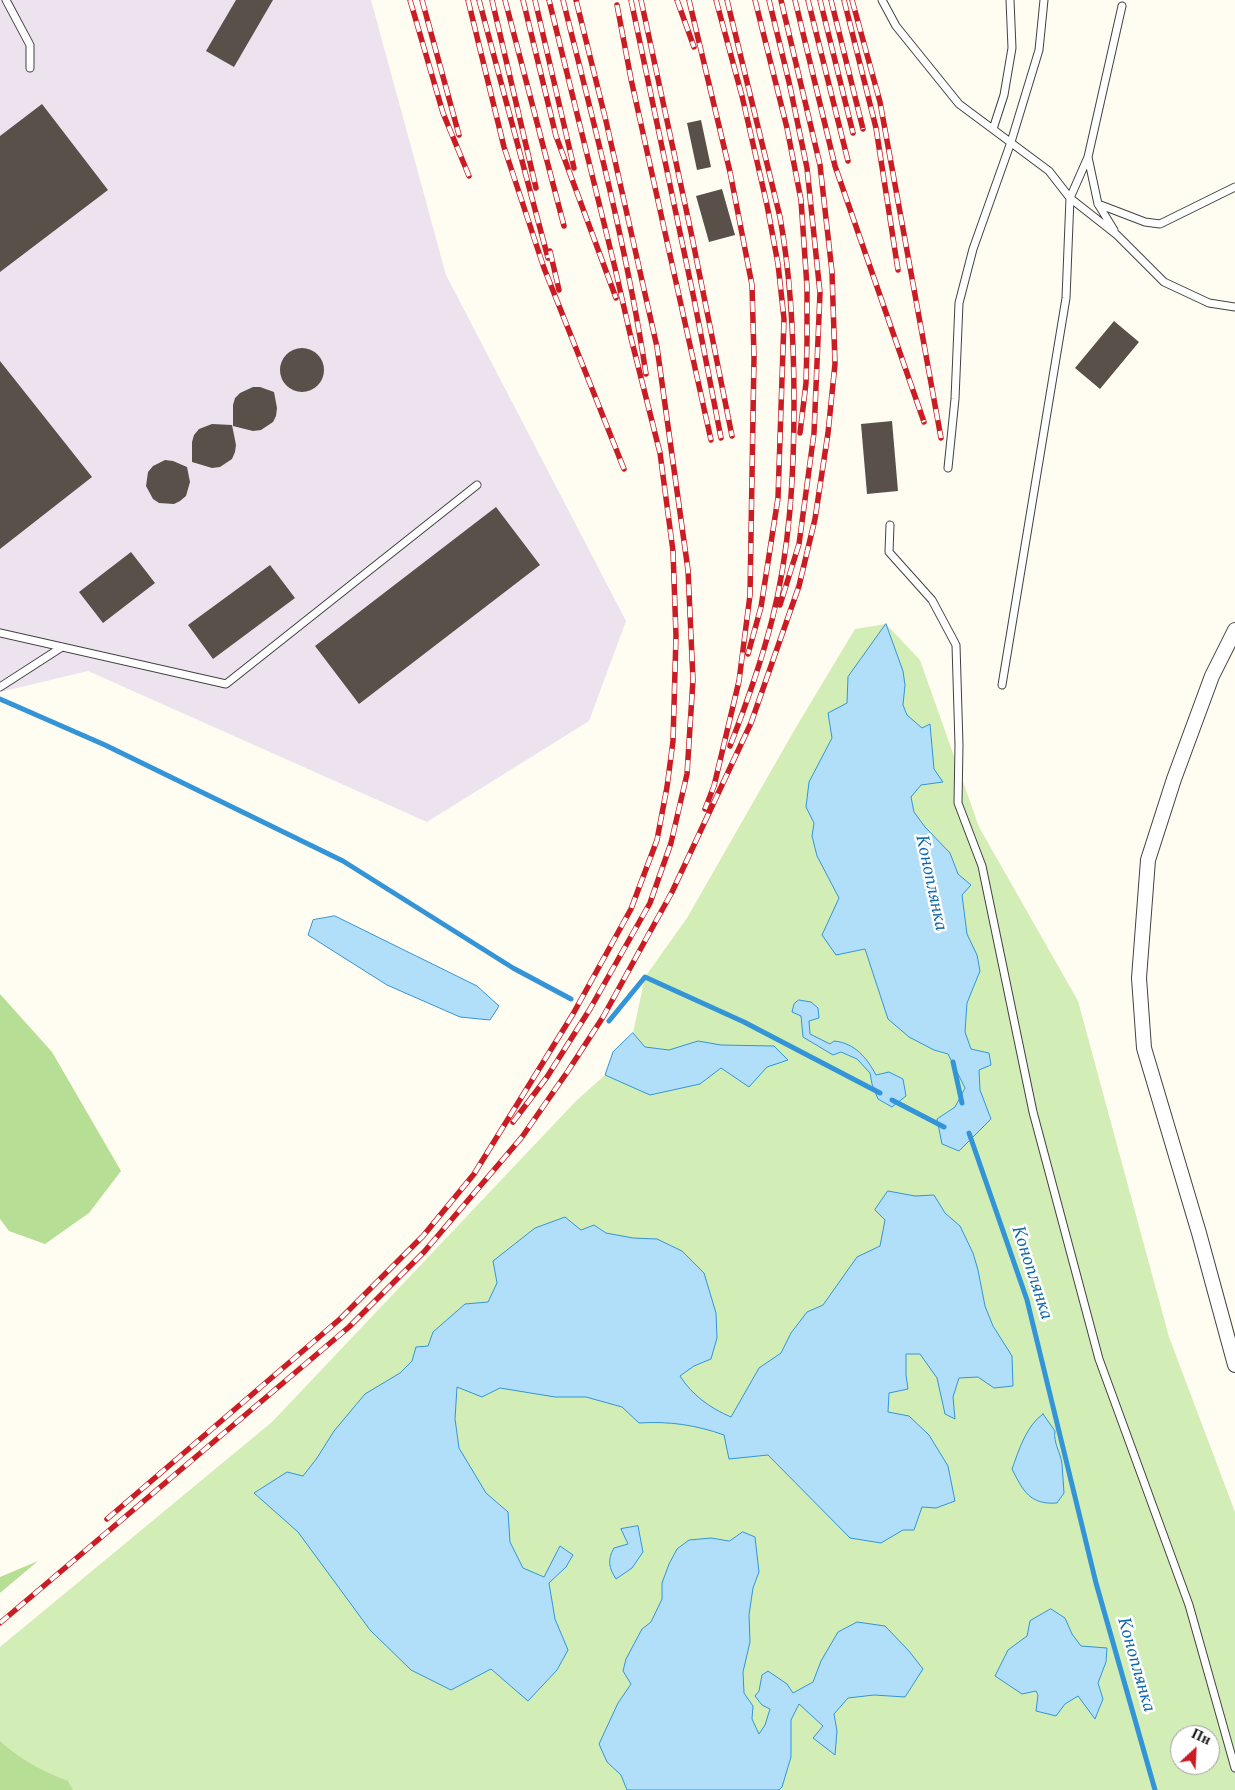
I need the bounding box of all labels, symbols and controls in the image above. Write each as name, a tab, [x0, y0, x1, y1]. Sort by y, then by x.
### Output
water label: Коноплянка	[909, 833, 951, 933]
water label: Коноплянка	[1005, 1223, 1057, 1323]
water label: Коноплянка	[1111, 1615, 1159, 1715]
text: Пн	[1188, 1723, 1215, 1751]
north arrow	[1170, 1725, 1220, 1775]

